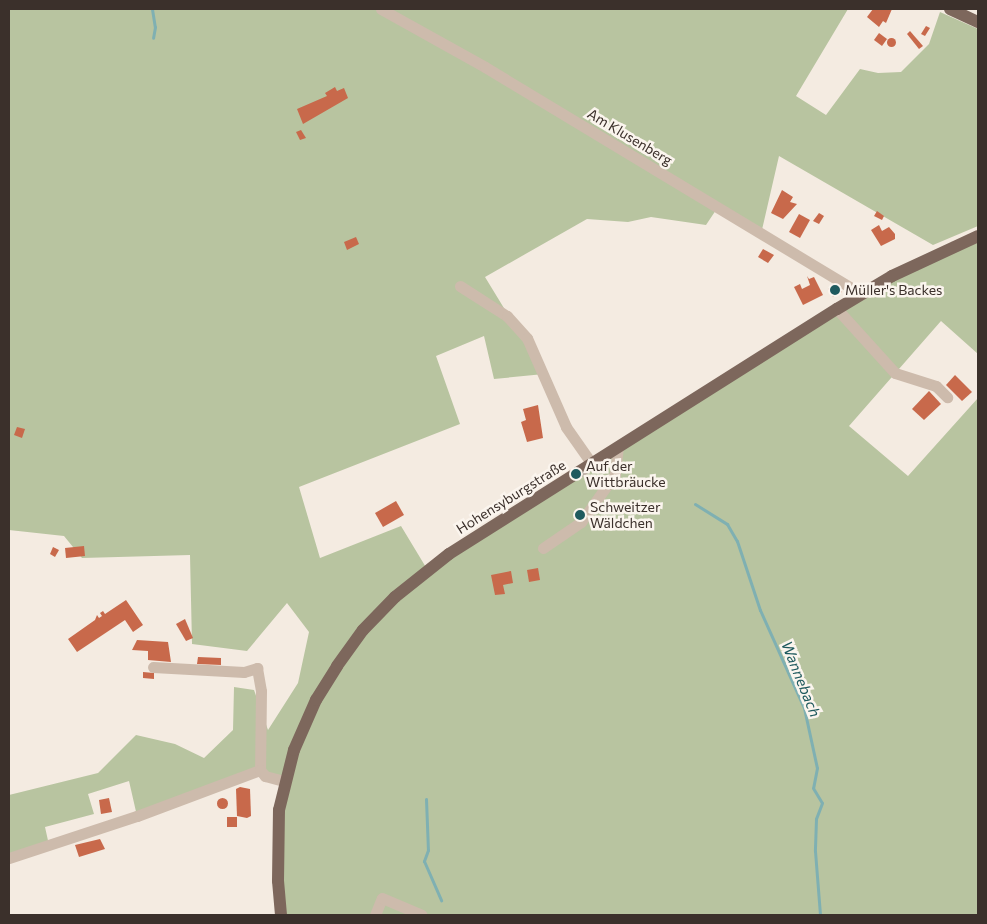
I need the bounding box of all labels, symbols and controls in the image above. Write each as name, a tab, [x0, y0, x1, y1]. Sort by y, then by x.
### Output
street label: Am Klusenberg	[585, 105, 675, 169]
place label: Müller's Backes	[845, 282, 942, 298]
marker: Müller's Backes	[829, 284, 841, 296]
street label: Hohensyburgstraße	[453, 457, 569, 537]
place label: Auf der Wittbräucke	[586, 458, 666, 491]
marker: Auf der Wittbräucke	[570, 468, 582, 480]
place label: Schweitzer Wäldchen	[590, 499, 661, 532]
marker: Schweitzer Wäldchen	[574, 509, 586, 521]
water label: Wannebach	[778, 638, 824, 720]

